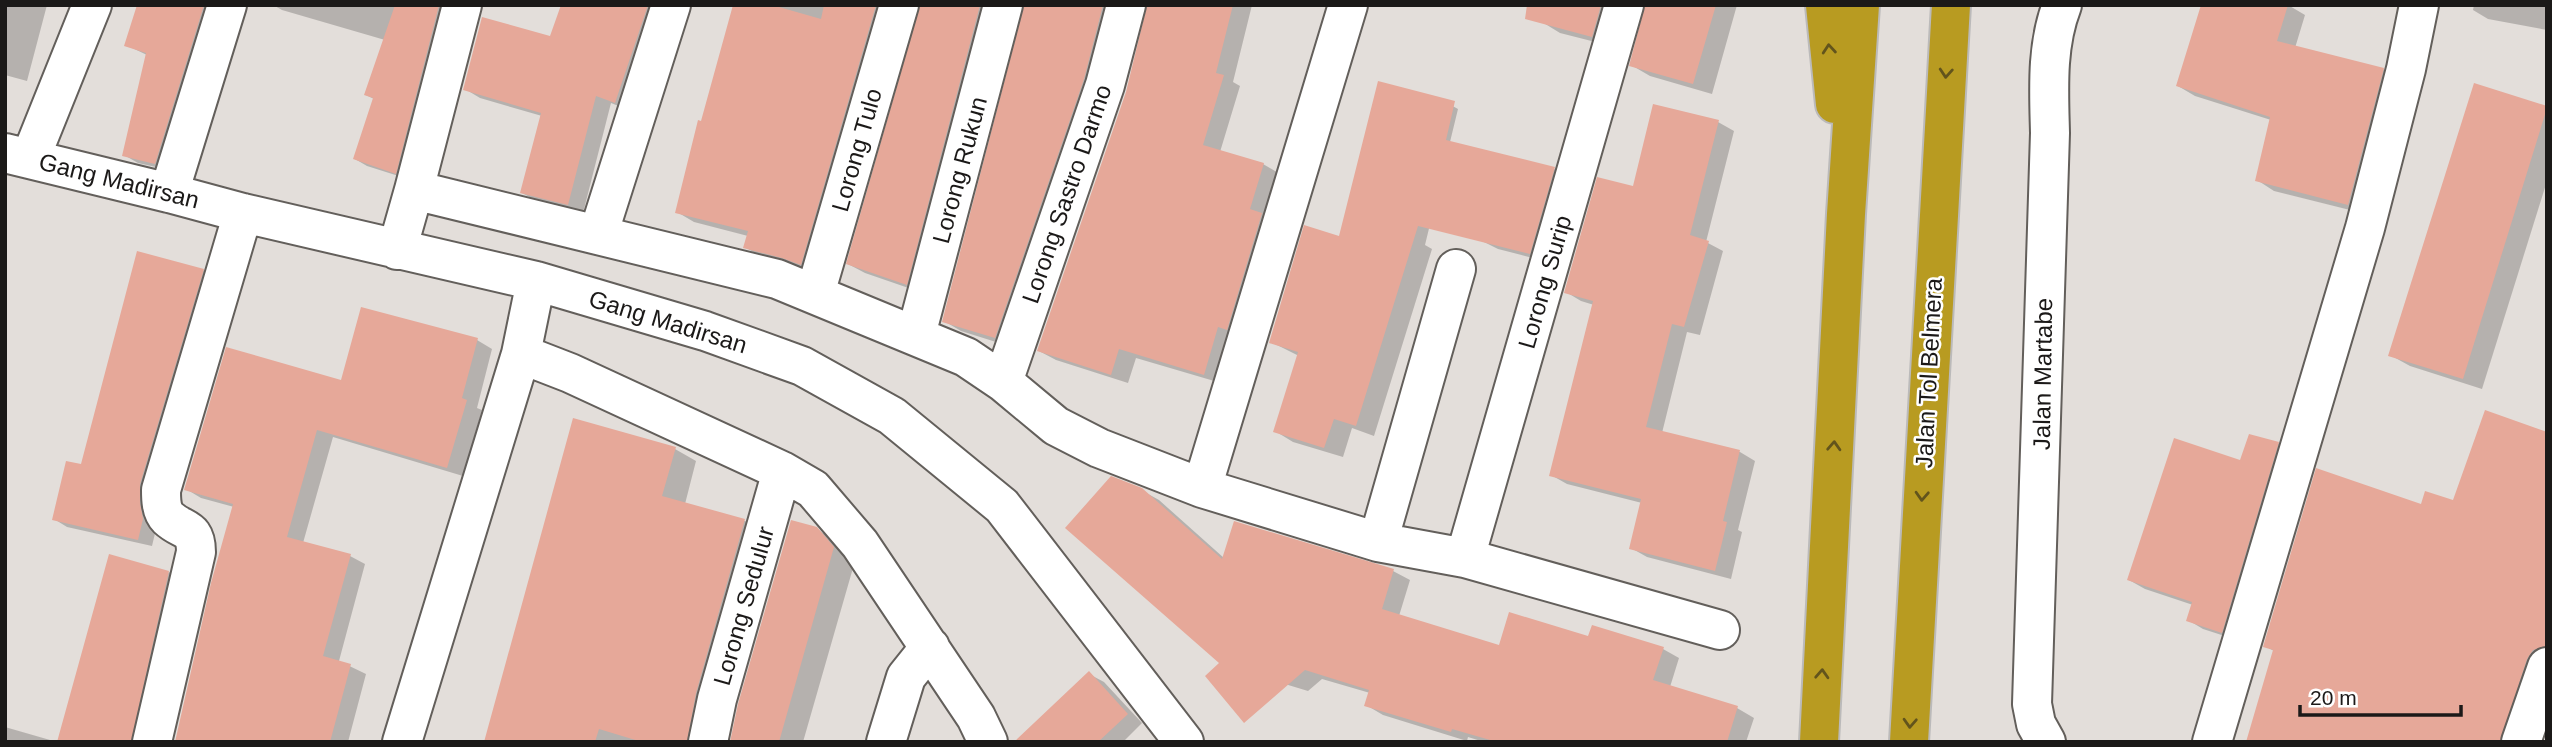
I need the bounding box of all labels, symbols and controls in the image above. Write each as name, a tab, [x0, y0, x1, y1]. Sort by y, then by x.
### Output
one-way arrow	[1822, 43, 1837, 54]
one-way arrow	[1939, 68, 1954, 79]
street label: Lorong Sastro Darmo	[1016, 81, 1117, 307]
street label: Lorong Tulo	[826, 85, 887, 215]
street label: Lorong Rukun	[927, 94, 992, 246]
street label: Gang Madirsan	[36, 148, 202, 213]
street label: Lorong Surip	[1513, 212, 1576, 352]
street label: Jalan Tol Belmera	[1910, 277, 1947, 469]
street label: Gang Madirsan	[586, 285, 751, 358]
street label: Jalan Martabe	[2028, 298, 2057, 450]
one-way arrow	[1827, 441, 1842, 452]
one-way arrow	[1915, 491, 1930, 502]
street label: Lorong Sedulur	[708, 523, 779, 688]
one-way arrow	[1815, 668, 1830, 679]
scale bar	[2300, 674, 2461, 718]
text: 20 m	[2310, 686, 2357, 709]
one-way arrow	[1903, 718, 1918, 729]

